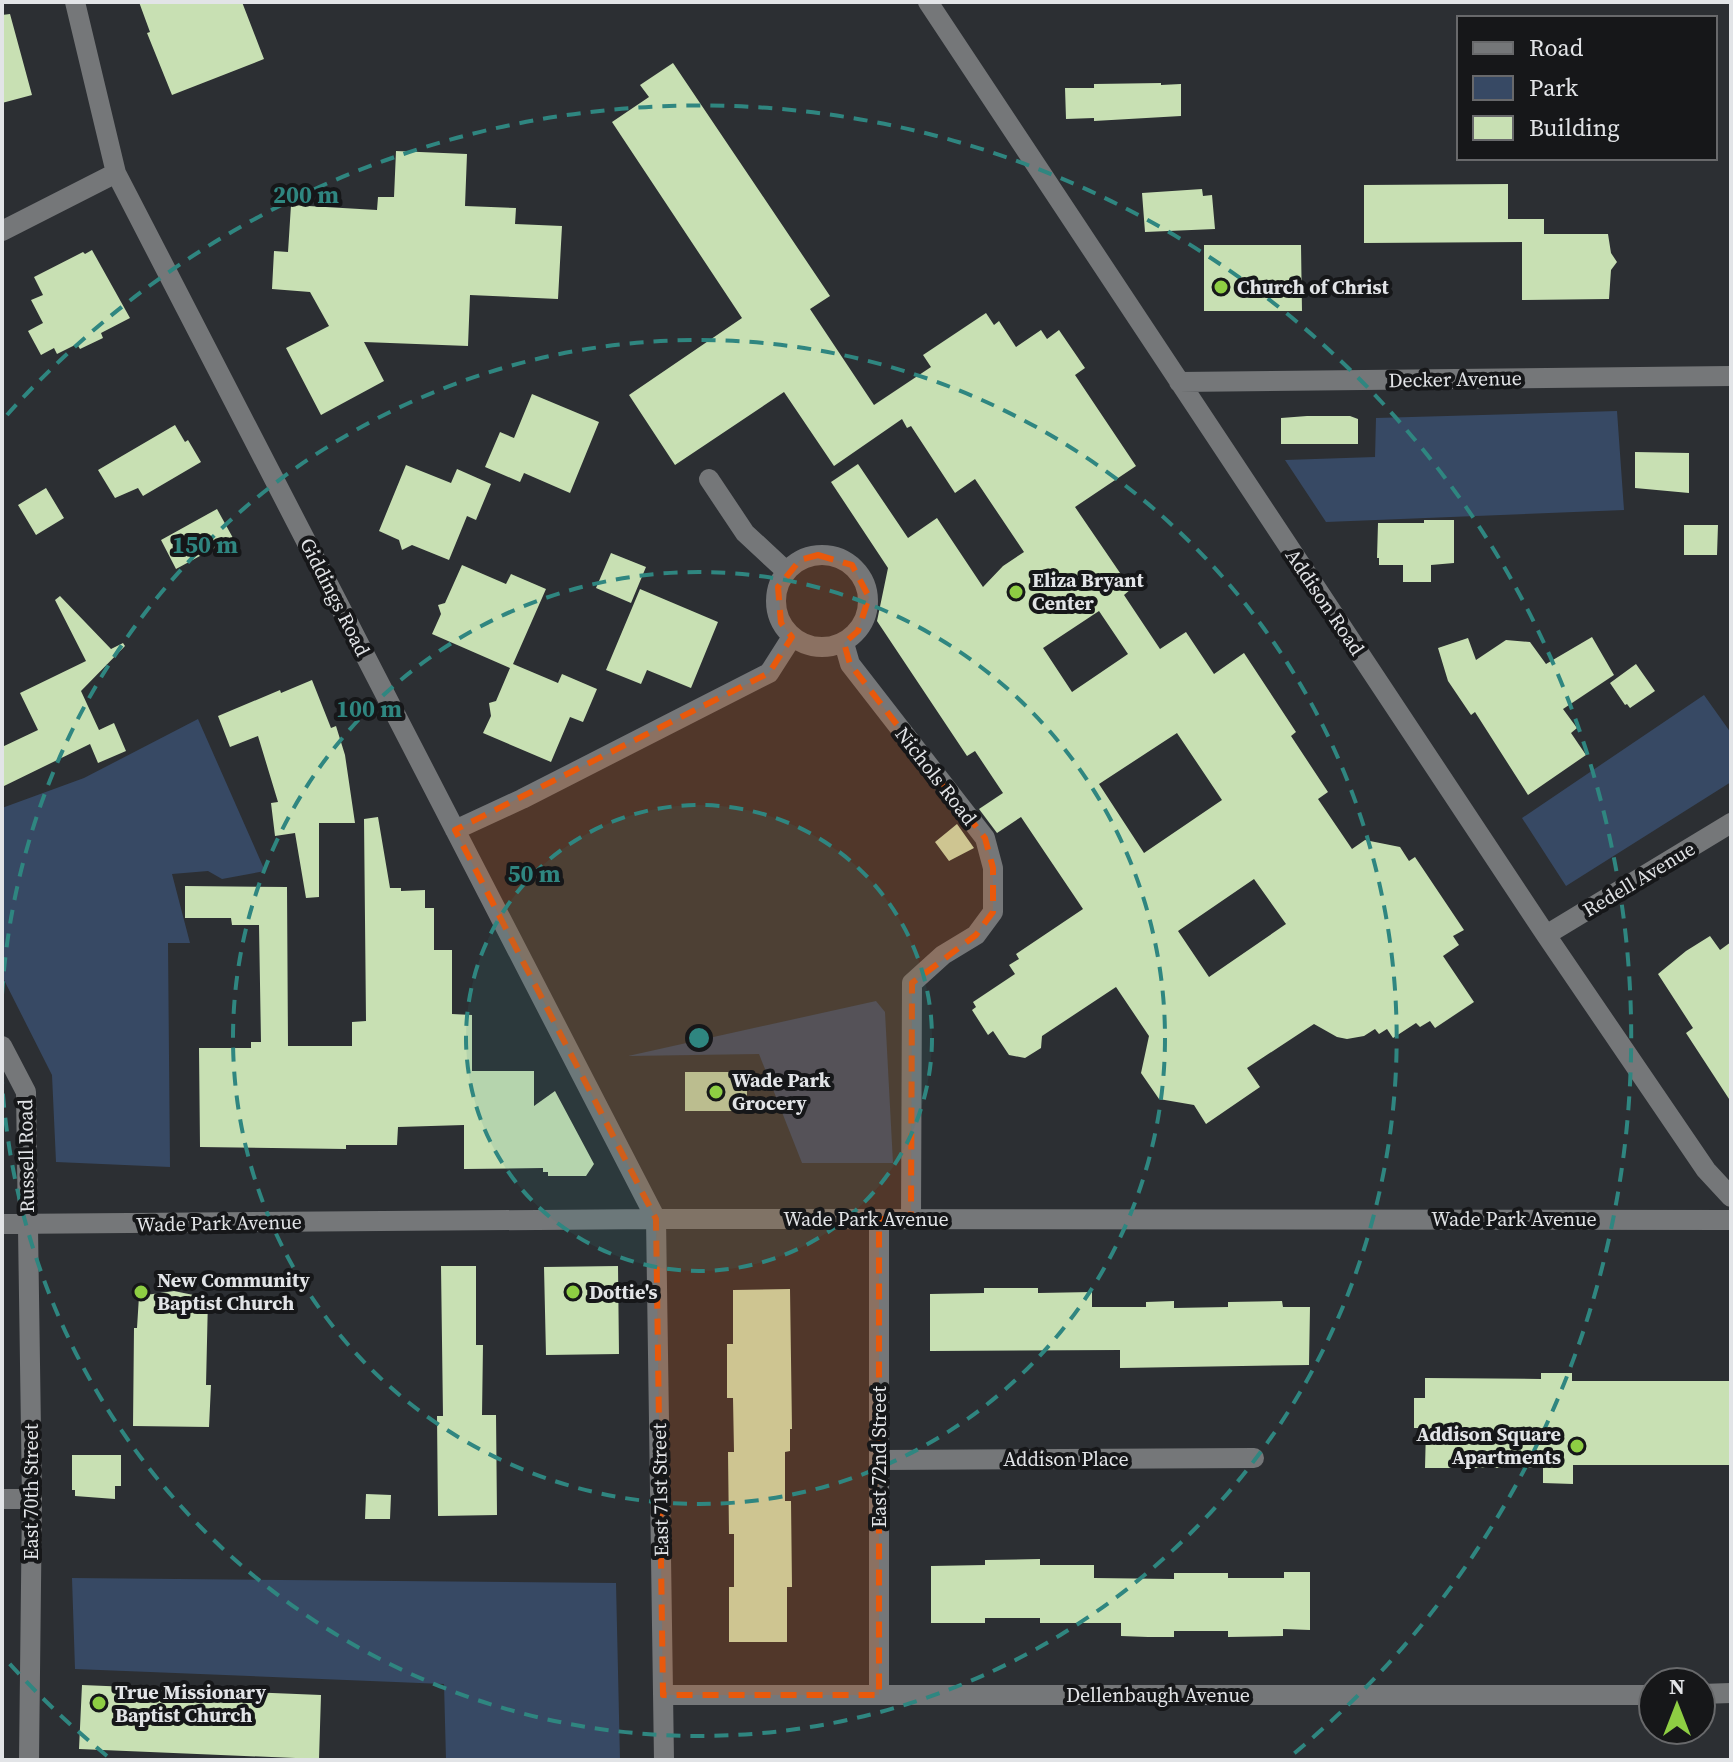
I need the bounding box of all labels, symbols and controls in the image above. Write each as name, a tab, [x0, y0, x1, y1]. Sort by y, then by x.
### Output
legend	[1457, 16, 1717, 160]
text: Road	[1529, 31, 1584, 64]
text: Park	[1529, 71, 1579, 104]
text: Building	[1529, 111, 1620, 144]
text: 200 m	[273, 178, 339, 211]
place label: Church of Christ	[1237, 273, 1389, 301]
marker: Church of Christ	[1212, 278, 1230, 296]
street label: Decker Avenue	[1388, 364, 1522, 394]
text: 150 m	[172, 528, 238, 561]
street label: Giddings Road	[293, 533, 377, 662]
street label: Addison Road	[1279, 543, 1371, 661]
place label: Eliza Bryant Center	[1032, 566, 1144, 617]
marker: Eliza Bryant Center	[1007, 583, 1025, 601]
text: 100 m	[336, 692, 402, 725]
street label: Nichols Road	[889, 721, 984, 831]
street label: Redell Avenue	[1578, 834, 1700, 924]
text: 50 m	[508, 857, 561, 890]
centre of rings	[685, 1024, 713, 1052]
place label: Wade Park Grocery	[732, 1066, 830, 1117]
marker: Wade Park Grocery	[707, 1083, 725, 1101]
street label: Russell Road	[11, 1098, 41, 1213]
street label: Wade Park Avenue	[783, 1205, 949, 1233]
street label: Wade Park Avenue	[1431, 1205, 1597, 1233]
street label: Wade Park Avenue	[136, 1208, 302, 1238]
place label: New Community Baptist Church	[157, 1266, 310, 1317]
place label: Dottie's	[589, 1278, 658, 1306]
marker: New Community Baptist Church	[132, 1283, 150, 1301]
marker: Dottie's	[564, 1283, 582, 1301]
street label: East 72nd Street	[865, 1386, 893, 1528]
place label: Addison Square Apartments	[1416, 1420, 1561, 1471]
street label: East 71st Street	[645, 1422, 675, 1557]
street label: East 70th Street	[17, 1423, 45, 1560]
marker: Addison Square Apartments	[1568, 1437, 1586, 1455]
street label: Addison Place	[1003, 1445, 1129, 1473]
north arrow	[1637, 1666, 1717, 1746]
text: N	[1669, 1671, 1685, 1701]
place label: True Missionary Baptist Church	[115, 1678, 266, 1729]
street label: Dellenbaugh Avenue	[1066, 1681, 1250, 1709]
marker: True Missionary Baptist Church	[90, 1694, 108, 1712]

